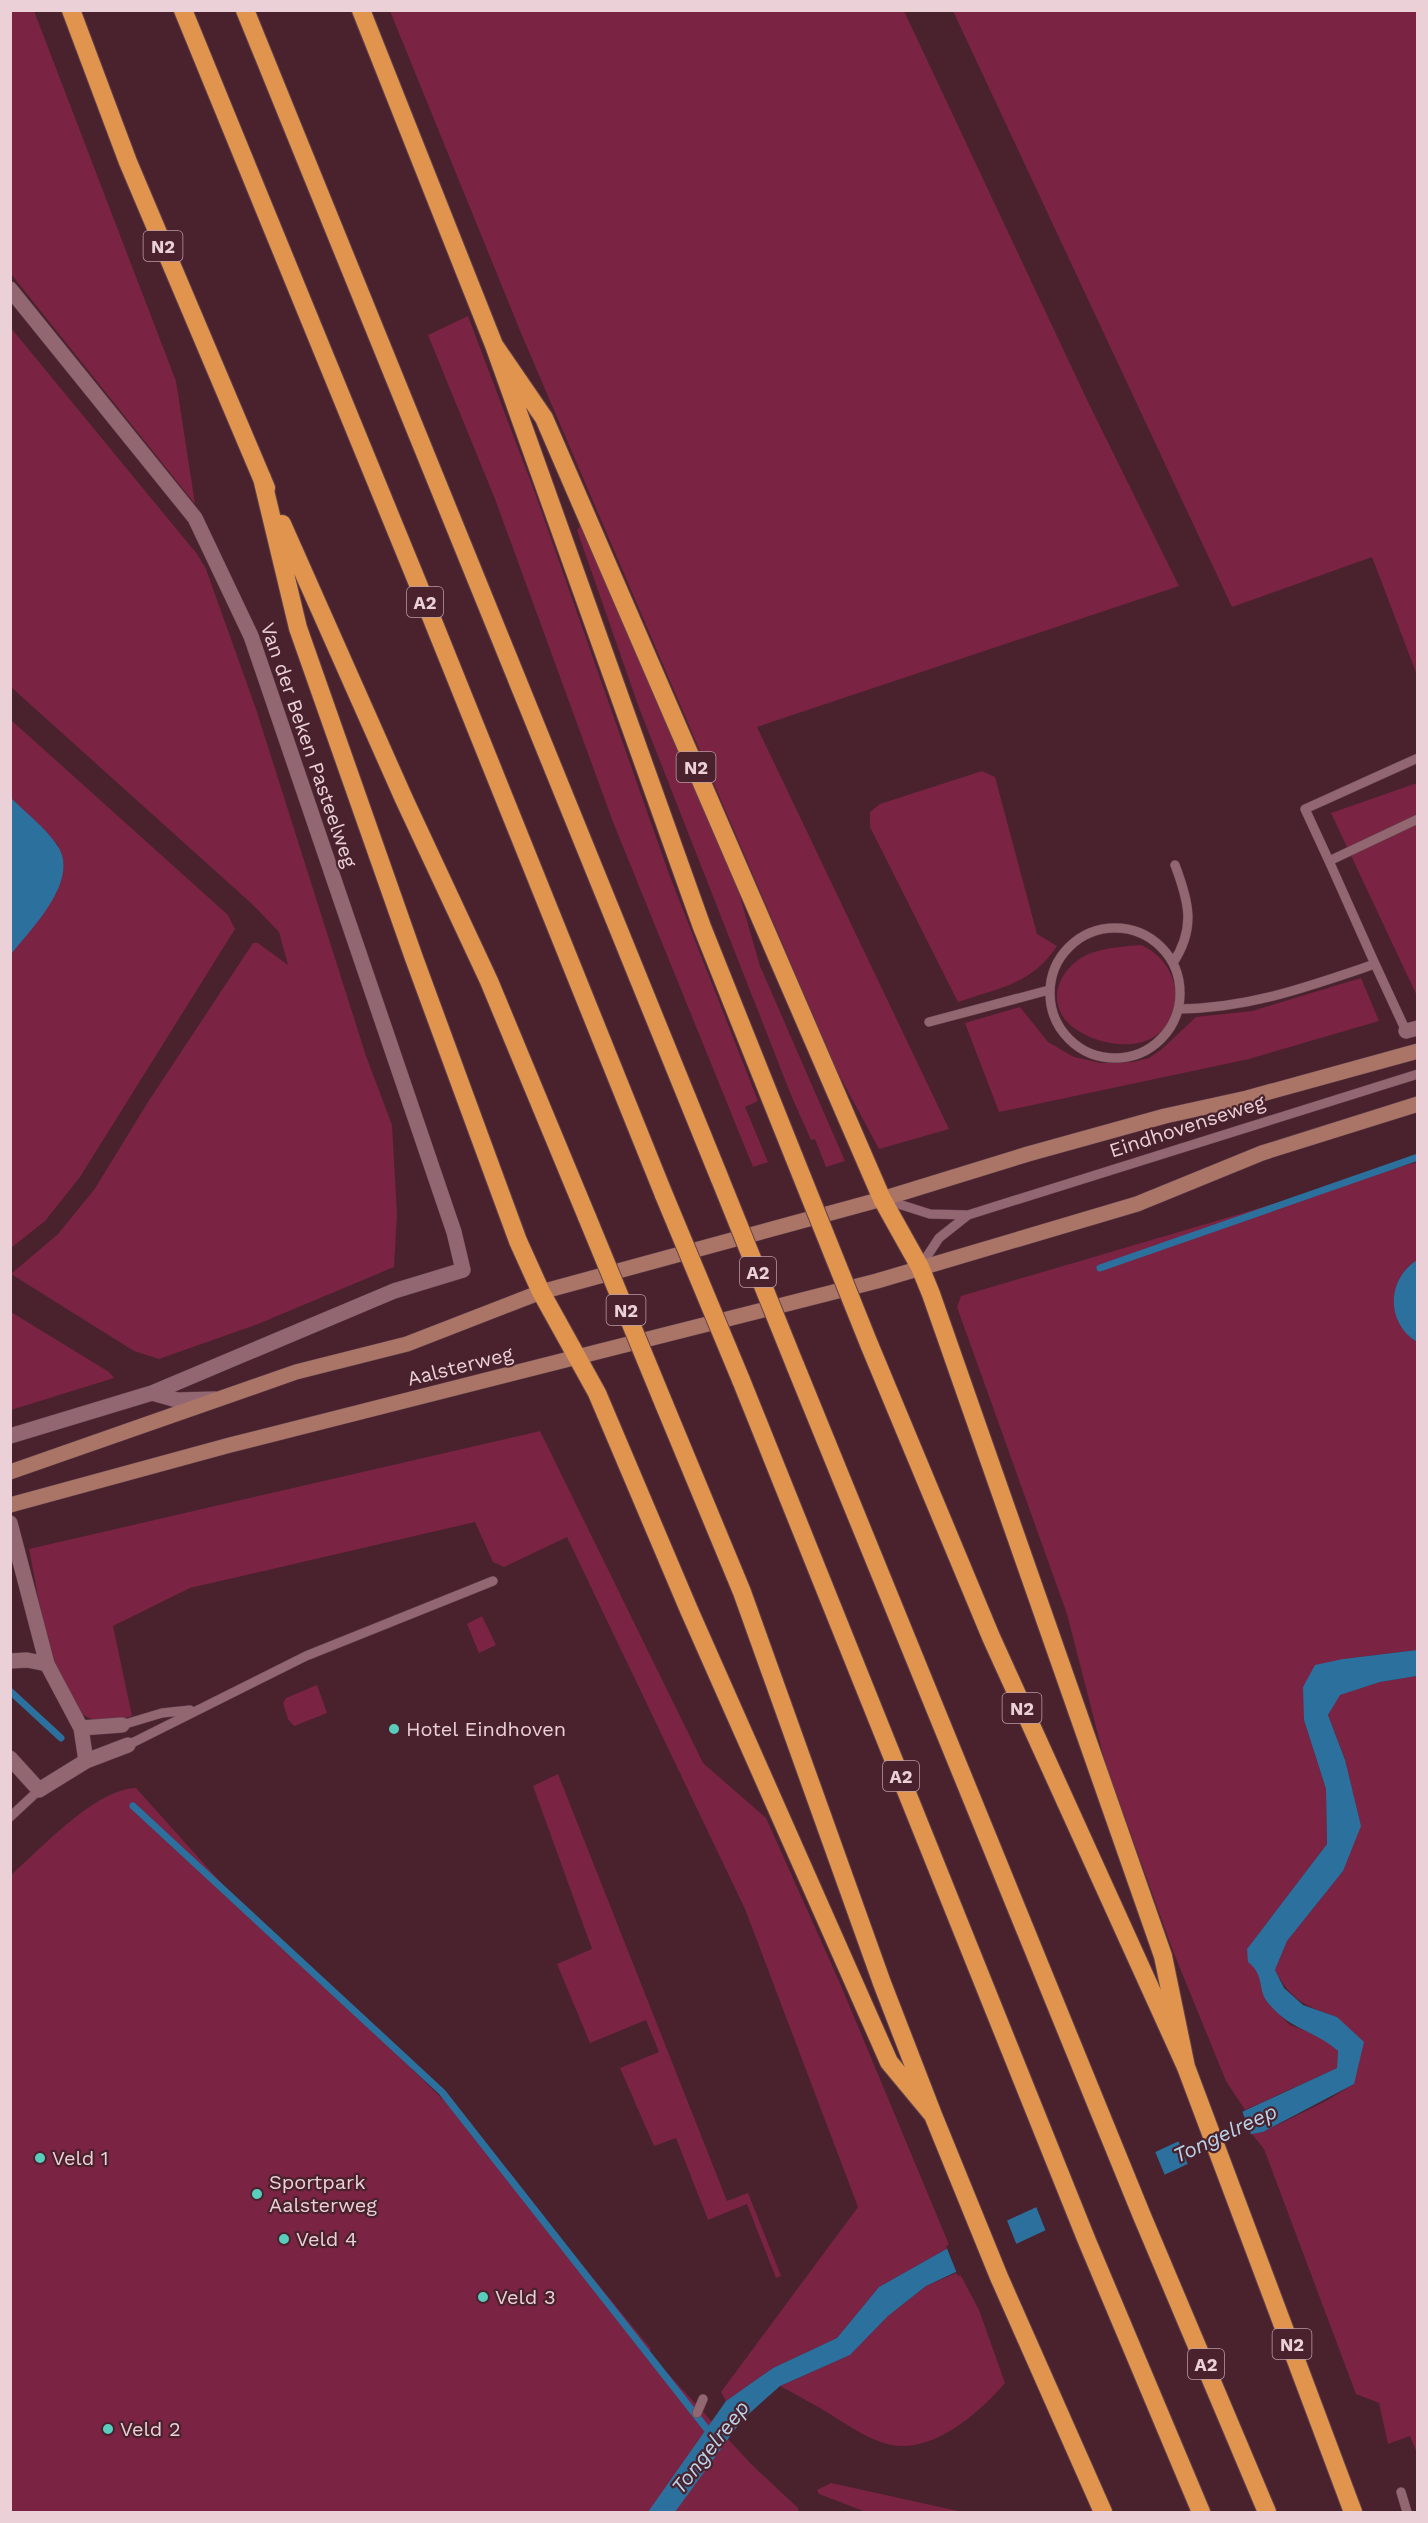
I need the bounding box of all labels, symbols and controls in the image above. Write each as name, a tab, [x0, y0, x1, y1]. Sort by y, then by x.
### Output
road number: N2	[144, 231, 182, 261]
road number: A2	[407, 587, 443, 617]
street label: Van der Beken Pasteelweg	[256, 620, 362, 871]
road number: N2	[676, 752, 716, 782]
street label: Eindhovenseweg	[1106, 1089, 1268, 1162]
road number: A2	[740, 1257, 776, 1287]
road number: N2	[606, 1295, 646, 1325]
street label: Aalsterweg	[405, 1341, 516, 1391]
road number: N2	[1002, 1693, 1042, 1723]
place label: Hotel Eindhoven	[406, 1717, 566, 1741]
marker: Hotel Eindhoven	[387, 1722, 401, 1736]
road number: A2	[883, 1761, 919, 1791]
water label: Tongelreep	[1169, 2098, 1281, 2168]
place label: Veld 1	[52, 2146, 108, 2170]
marker: Veld 1	[33, 2151, 47, 2165]
place label: Sportpark Aalsterweg	[269, 2170, 377, 2217]
marker: Sportpark Aalsterweg	[250, 2187, 264, 2201]
place label: Veld 4	[296, 2227, 357, 2251]
marker: Veld 4	[277, 2232, 291, 2246]
place label: Veld 3	[495, 2285, 556, 2309]
marker: Veld 3	[476, 2290, 490, 2304]
road number: N2	[1272, 2329, 1312, 2359]
road number: A2	[1188, 2349, 1224, 2379]
water label: Tongelreep	[666, 2395, 754, 2499]
place label: Veld 2	[120, 2417, 181, 2441]
marker: Veld 2	[101, 2422, 115, 2436]

